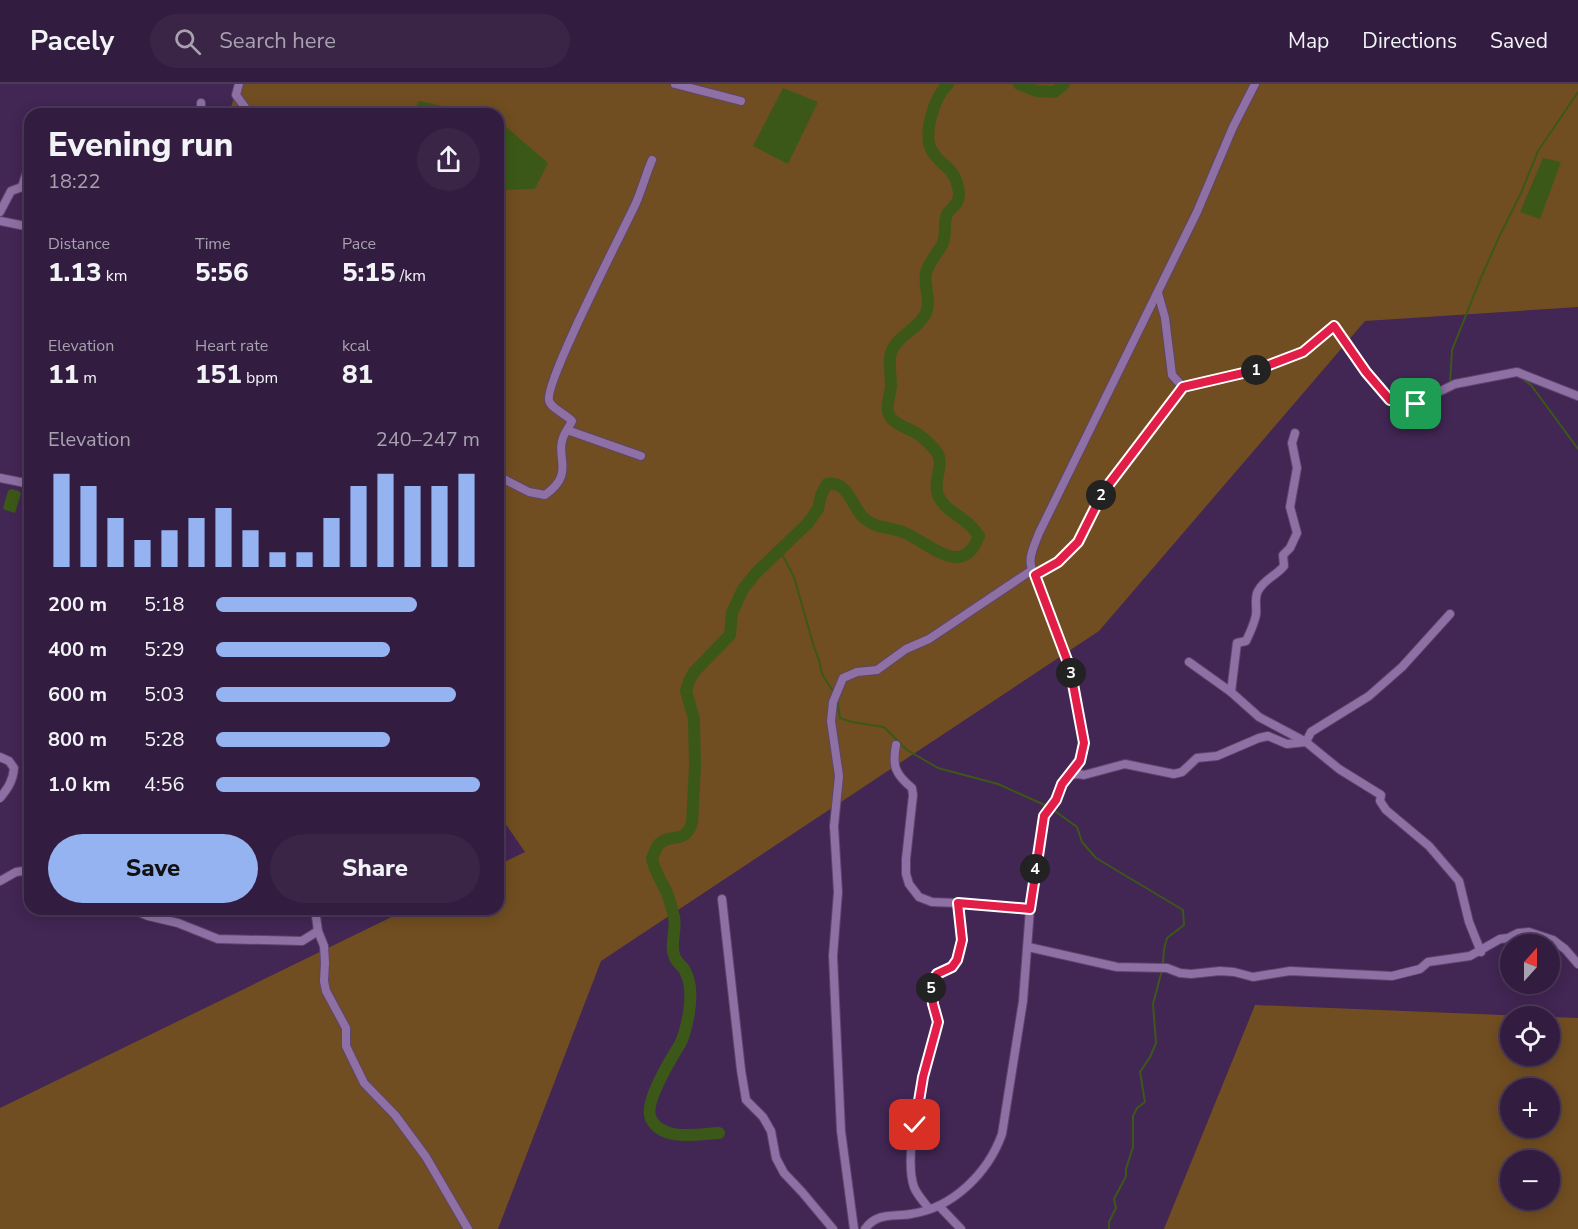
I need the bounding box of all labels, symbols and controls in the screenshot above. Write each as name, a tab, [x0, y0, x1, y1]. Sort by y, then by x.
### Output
search box	[150, 14, 570, 68]
text: Pacely	[30, 22, 114, 60]
icon: search	[171, 25, 204, 58]
text: Search here	[219, 26, 336, 56]
text: Map	[1288, 27, 1329, 55]
text: Directions	[1362, 27, 1457, 55]
text: Saved	[1490, 27, 1548, 55]
text: Evening run	[48, 123, 233, 168]
button: share	[417, 128, 480, 191]
text: 18:22	[48, 168, 101, 195]
text: Distance	[48, 233, 110, 255]
text: Time	[195, 233, 231, 255]
text: Pace	[342, 233, 376, 255]
text: 1.13	[48, 255, 102, 290]
text: 5:56	[195, 255, 249, 290]
text: 5:15	[342, 255, 396, 290]
text: km	[102, 265, 127, 287]
text: /km	[396, 265, 426, 287]
text: Elevation	[48, 335, 114, 357]
text: Heart rate	[195, 335, 268, 357]
text: kcal	[342, 335, 370, 357]
pin: 1	[1241, 355, 1271, 385]
text: 11	[48, 357, 79, 392]
text: 151	[195, 357, 242, 392]
text: 81	[342, 357, 373, 392]
text: 1	[1251, 359, 1261, 381]
text: m	[79, 367, 97, 389]
text: bpm	[242, 367, 278, 389]
pin	[1390, 378, 1441, 429]
icon: arrive	[1399, 387, 1432, 420]
text: Elevation	[48, 426, 131, 453]
text: 240–247 m	[376, 426, 480, 453]
pin: 2	[1086, 480, 1116, 510]
text: 2	[1096, 484, 1106, 506]
text: 200 m	[48, 591, 107, 618]
text: 5:18	[144, 591, 185, 618]
text: 400 m	[48, 636, 107, 663]
text: 5:29	[144, 636, 185, 663]
pin: 3	[1056, 658, 1086, 688]
text: 3	[1066, 662, 1076, 684]
text: 600 m	[48, 681, 107, 708]
text: 5:03	[144, 681, 185, 708]
text: 800 m	[48, 726, 107, 753]
text: 5:28	[144, 726, 185, 753]
text: 1.0 km	[48, 771, 111, 798]
text: 4:56	[144, 771, 185, 798]
button: Save	[48, 834, 258, 903]
button: Share	[270, 834, 480, 903]
pin: 4	[1020, 854, 1050, 884]
text: 4	[1030, 858, 1040, 880]
north arrow	[1500, 934, 1560, 994]
map controls	[1500, 934, 1560, 1210]
pin: 5	[916, 973, 946, 1003]
text: 5	[926, 977, 936, 999]
button: locate	[1500, 1006, 1560, 1066]
button: +	[1500, 1078, 1560, 1138]
pin	[889, 1099, 940, 1150]
icon: check	[898, 1108, 931, 1141]
button: −	[1500, 1150, 1560, 1210]

